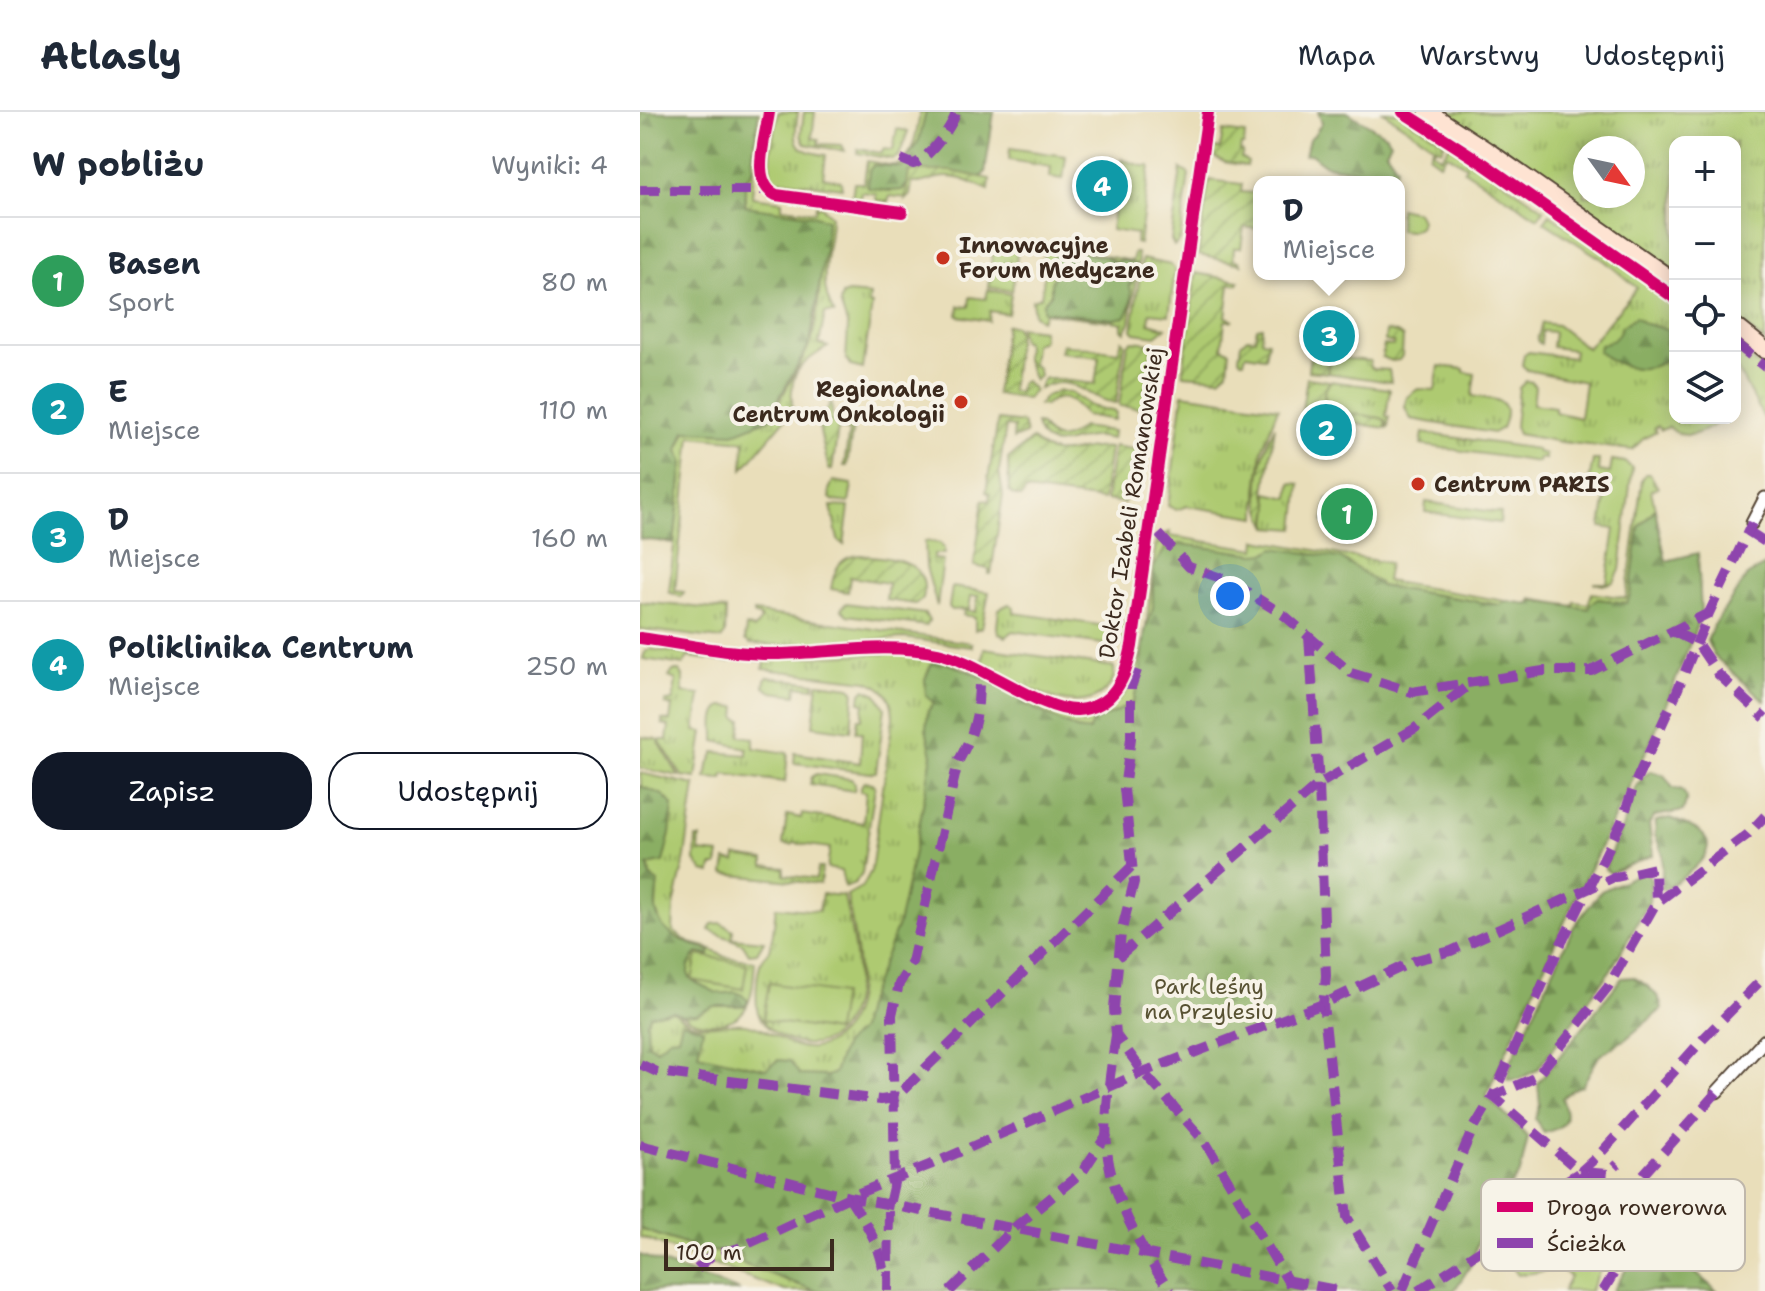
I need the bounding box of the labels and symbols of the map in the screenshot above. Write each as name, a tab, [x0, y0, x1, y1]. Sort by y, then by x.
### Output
north arrow	[1573, 136, 1645, 208]
pin: 4	[1076, 156, 1128, 216]
place label: Innowacyjne Forum Medyczne	[959, 231, 1155, 285]
marker: Innowacyjne Forum Medyczne	[934, 249, 952, 267]
pin: 3	[1303, 306, 1355, 366]
street label: Doktor Izabeli Romanowskiej	[1092, 345, 1170, 661]
place label: Regionalne Centrum Onkologii	[732, 375, 945, 429]
marker: Regionalne Centrum Onkologii	[952, 393, 970, 411]
pin: 2	[1300, 400, 1352, 460]
place label: Centrum PARIS	[1434, 470, 1610, 499]
marker: Centrum PARIS	[1409, 475, 1427, 493]
pin: 1	[1321, 484, 1373, 544]
your location	[1210, 576, 1250, 616]
park label: Park leśny na Przylesiu	[1144, 972, 1274, 1026]
legend	[1481, 1179, 1745, 1271]
text: Droga rowerowa	[1547, 1193, 1727, 1222]
text: Ścieżka	[1547, 1229, 1626, 1258]
scale bar	[664, 1235, 834, 1271]

